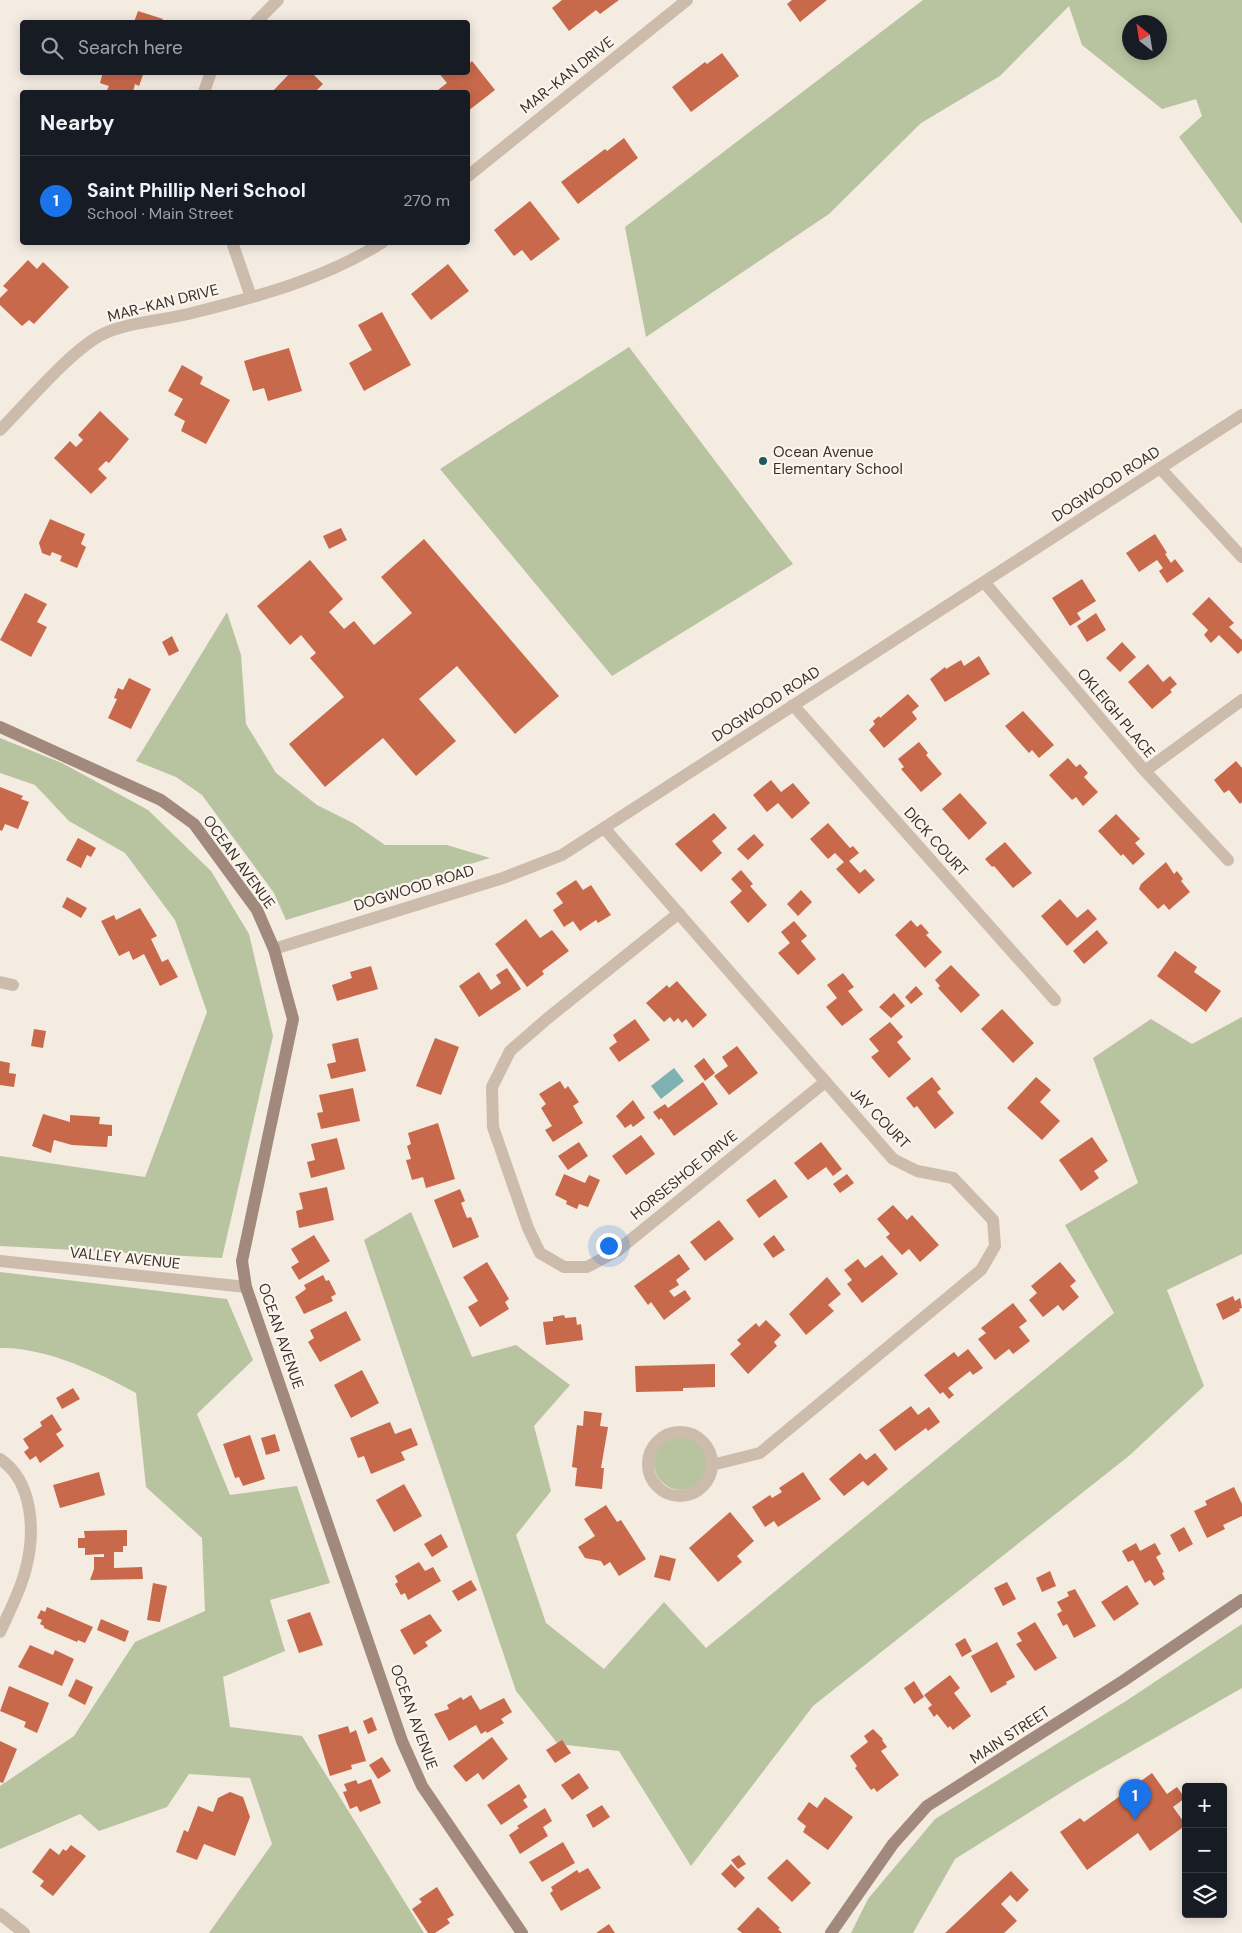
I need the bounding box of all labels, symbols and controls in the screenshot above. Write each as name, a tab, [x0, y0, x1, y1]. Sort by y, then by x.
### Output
north arrow	[1122, 15, 1167, 60]
search box	[20, 20, 470, 75]
street label: MAR-KAN DRIVE	[516, 32, 618, 118]
icon: search	[38, 34, 66, 62]
text: Search here	[78, 35, 183, 60]
text: Nearby	[40, 109, 114, 137]
text: Saint Phillip Neri School	[87, 178, 306, 203]
text: 1	[53, 190, 59, 211]
text: 270 m	[403, 190, 450, 211]
text: School · Main Street	[87, 203, 234, 224]
street label: MAR-KAN DRIVE	[105, 280, 221, 326]
place label: Ocean Avenue Elementary School	[773, 442, 903, 479]
street label: DOGWOOD ROAD	[1048, 442, 1164, 526]
marker: Ocean Avenue Elementary School	[757, 455, 769, 467]
street label: DOGWOOD ROAD	[708, 662, 824, 746]
street label: OKLEIGH PLACE	[1073, 664, 1159, 762]
street label: DICK COURT	[900, 803, 972, 881]
street label: OCEAN AVENUE	[198, 811, 280, 913]
street label: DOGWOOD ROAD	[351, 860, 477, 916]
street label: JAY COURT	[846, 1083, 914, 1153]
street label: HORSESHOE DRIVE	[626, 1126, 742, 1224]
your location	[596, 1233, 622, 1259]
street label: VALLEY AVENUE	[69, 1242, 181, 1274]
street label: OCEAN AVENUE	[254, 1280, 308, 1392]
street label: OCEAN AVENUE	[386, 1662, 442, 1772]
street label: MAIN STREET	[966, 1702, 1054, 1768]
pin: 1	[1119, 1779, 1151, 1820]
map controls	[1182, 1783, 1227, 1918]
button: +	[1182, 1783, 1227, 1828]
button: −	[1182, 1828, 1227, 1873]
button: layers	[1182, 1873, 1227, 1918]

